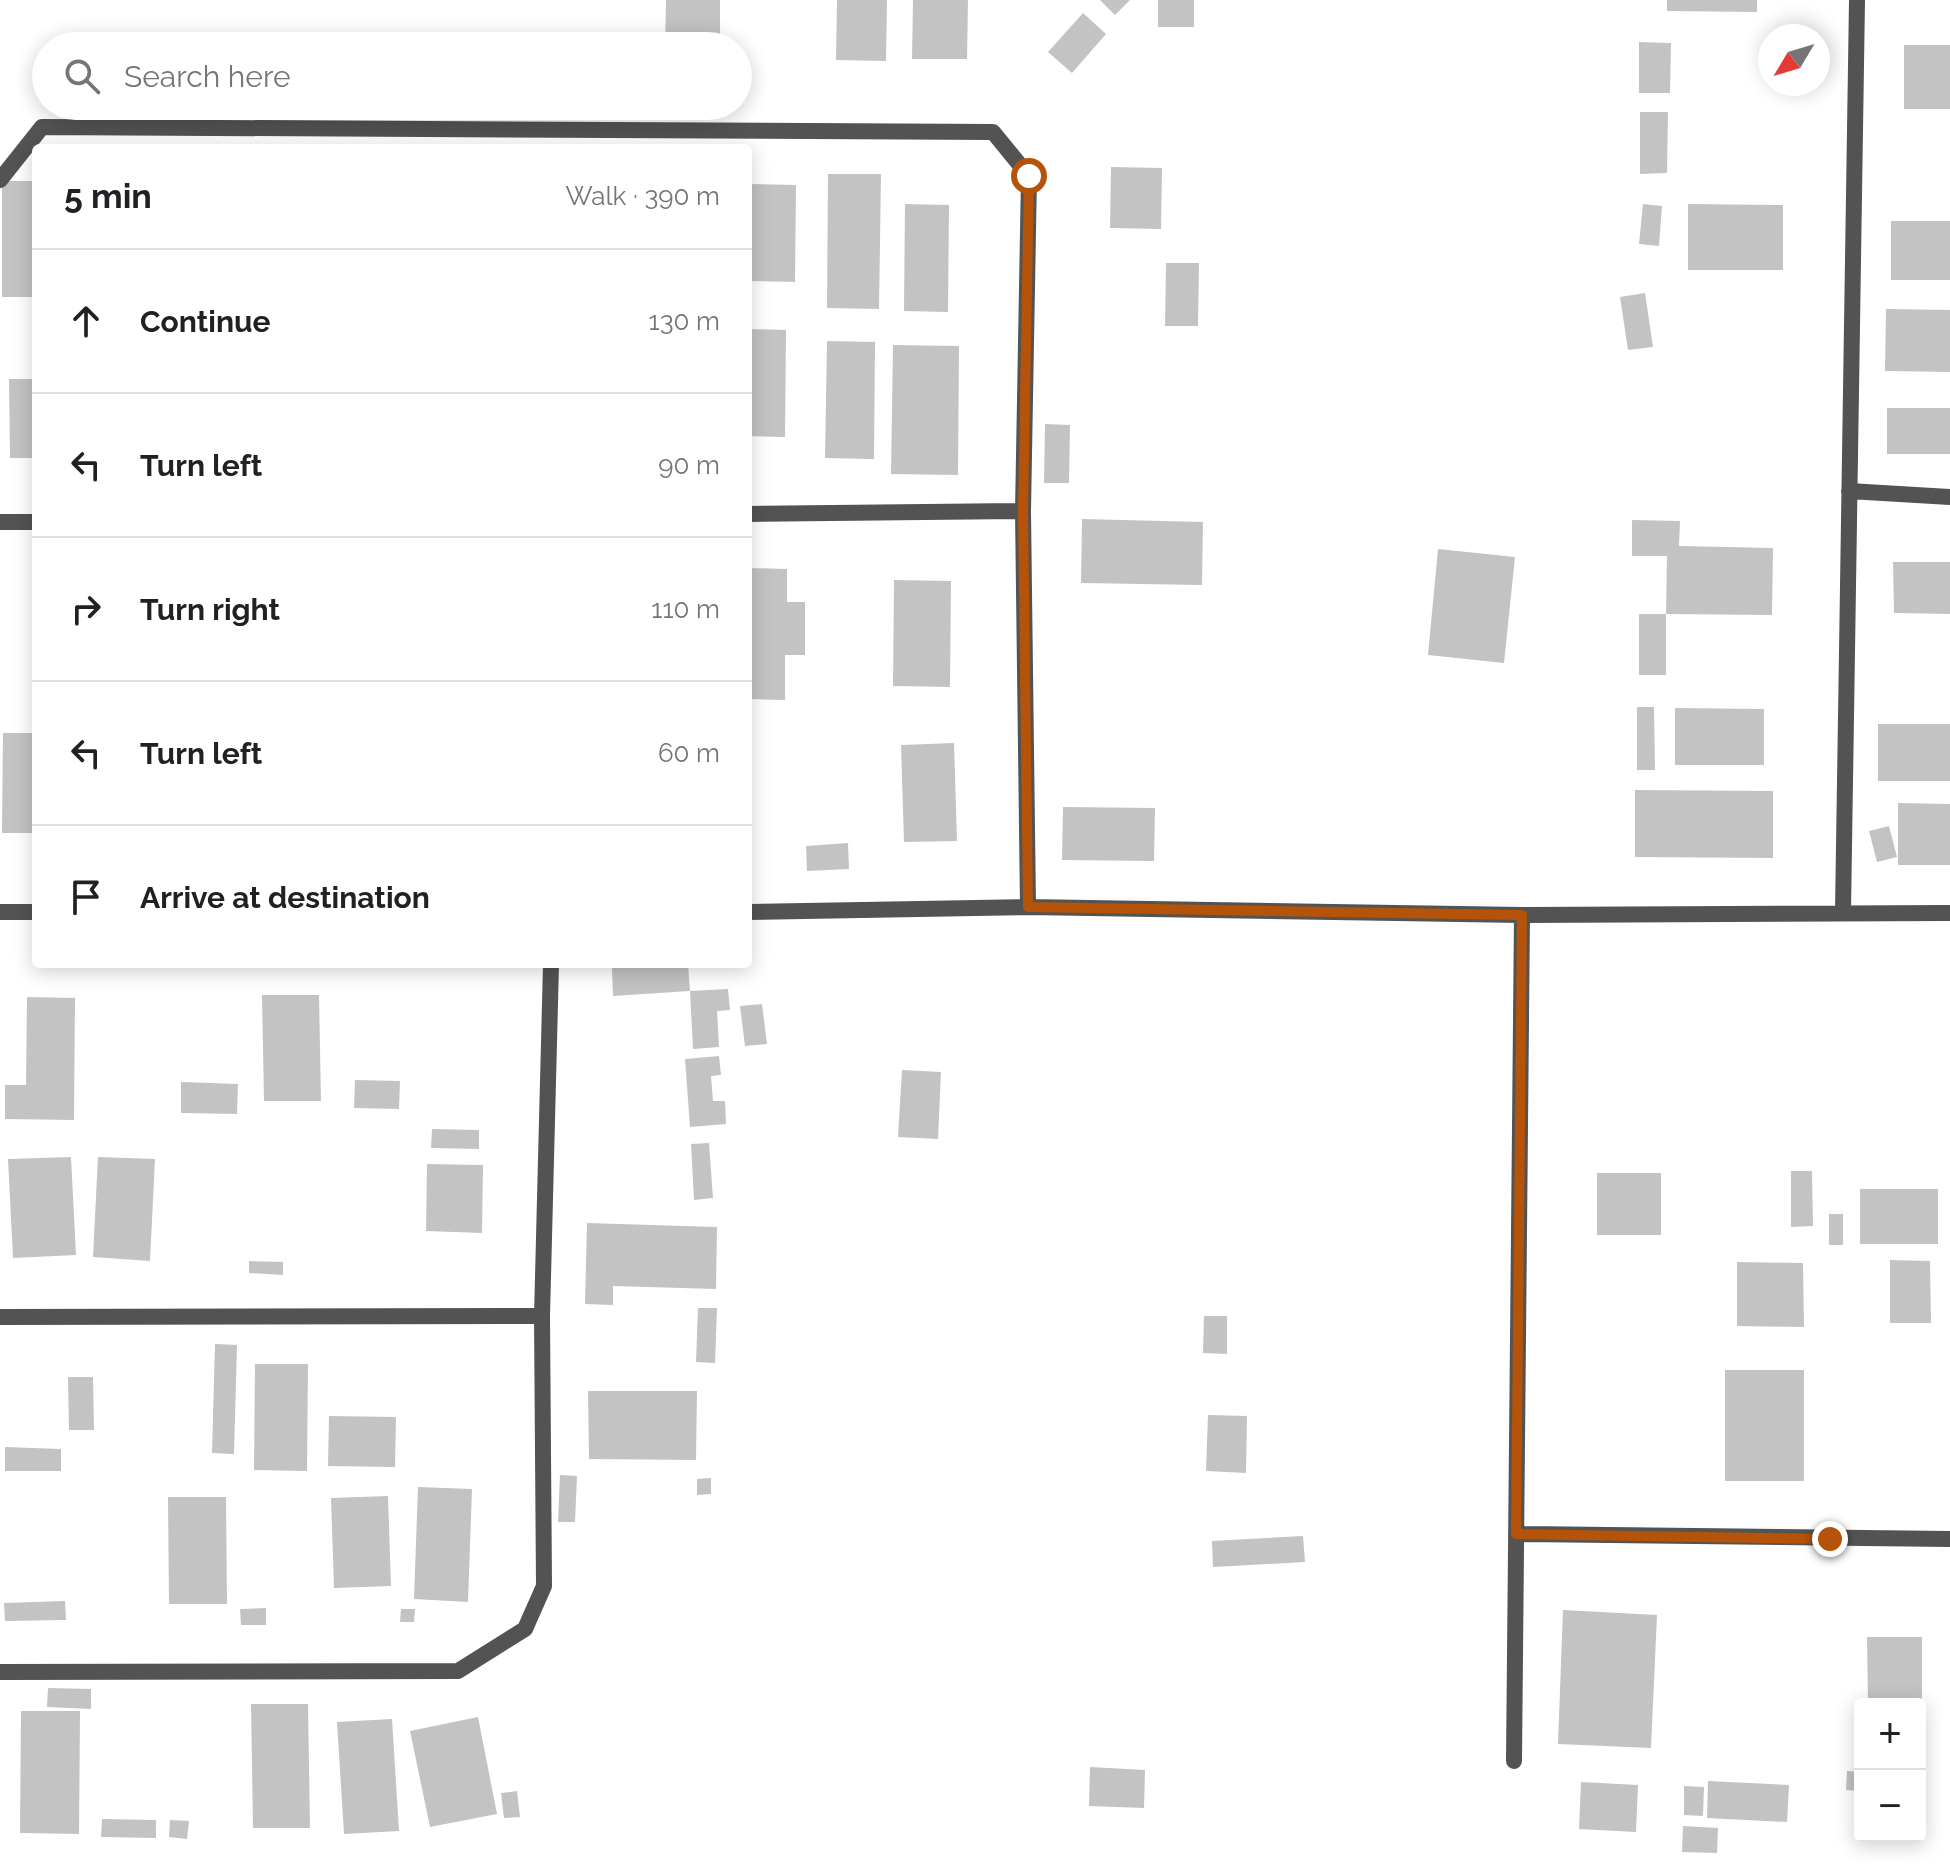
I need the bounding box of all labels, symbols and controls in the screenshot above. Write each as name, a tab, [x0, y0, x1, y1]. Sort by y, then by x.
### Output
north arrow	[1758, 24, 1830, 96]
search box	[32, 32, 752, 120]
icon: search	[60, 54, 104, 98]
text: Search here	[124, 59, 291, 94]
route start	[1011, 158, 1047, 194]
text: 5 min	[64, 176, 152, 216]
text: Walk · 390 m	[565, 181, 720, 211]
icon: ahead	[64, 299, 108, 343]
text: Continue	[140, 304, 271, 339]
text: 130 m	[649, 306, 720, 336]
icon: left	[64, 443, 108, 487]
text: Turn left	[140, 448, 262, 483]
text: 90 m	[658, 450, 720, 480]
icon: right	[64, 587, 108, 631]
text: Turn right	[140, 592, 280, 627]
text: 110 m	[651, 594, 720, 624]
icon: left	[64, 731, 108, 775]
text: Turn left	[140, 736, 262, 771]
text: 60 m	[658, 738, 720, 768]
icon: arrive	[64, 875, 108, 919]
text: Arrive at destination	[140, 880, 430, 915]
route end	[1812, 1521, 1848, 1557]
map controls	[1854, 1698, 1926, 1842]
button: +	[1854, 1698, 1926, 1770]
button: −	[1854, 1770, 1926, 1842]

